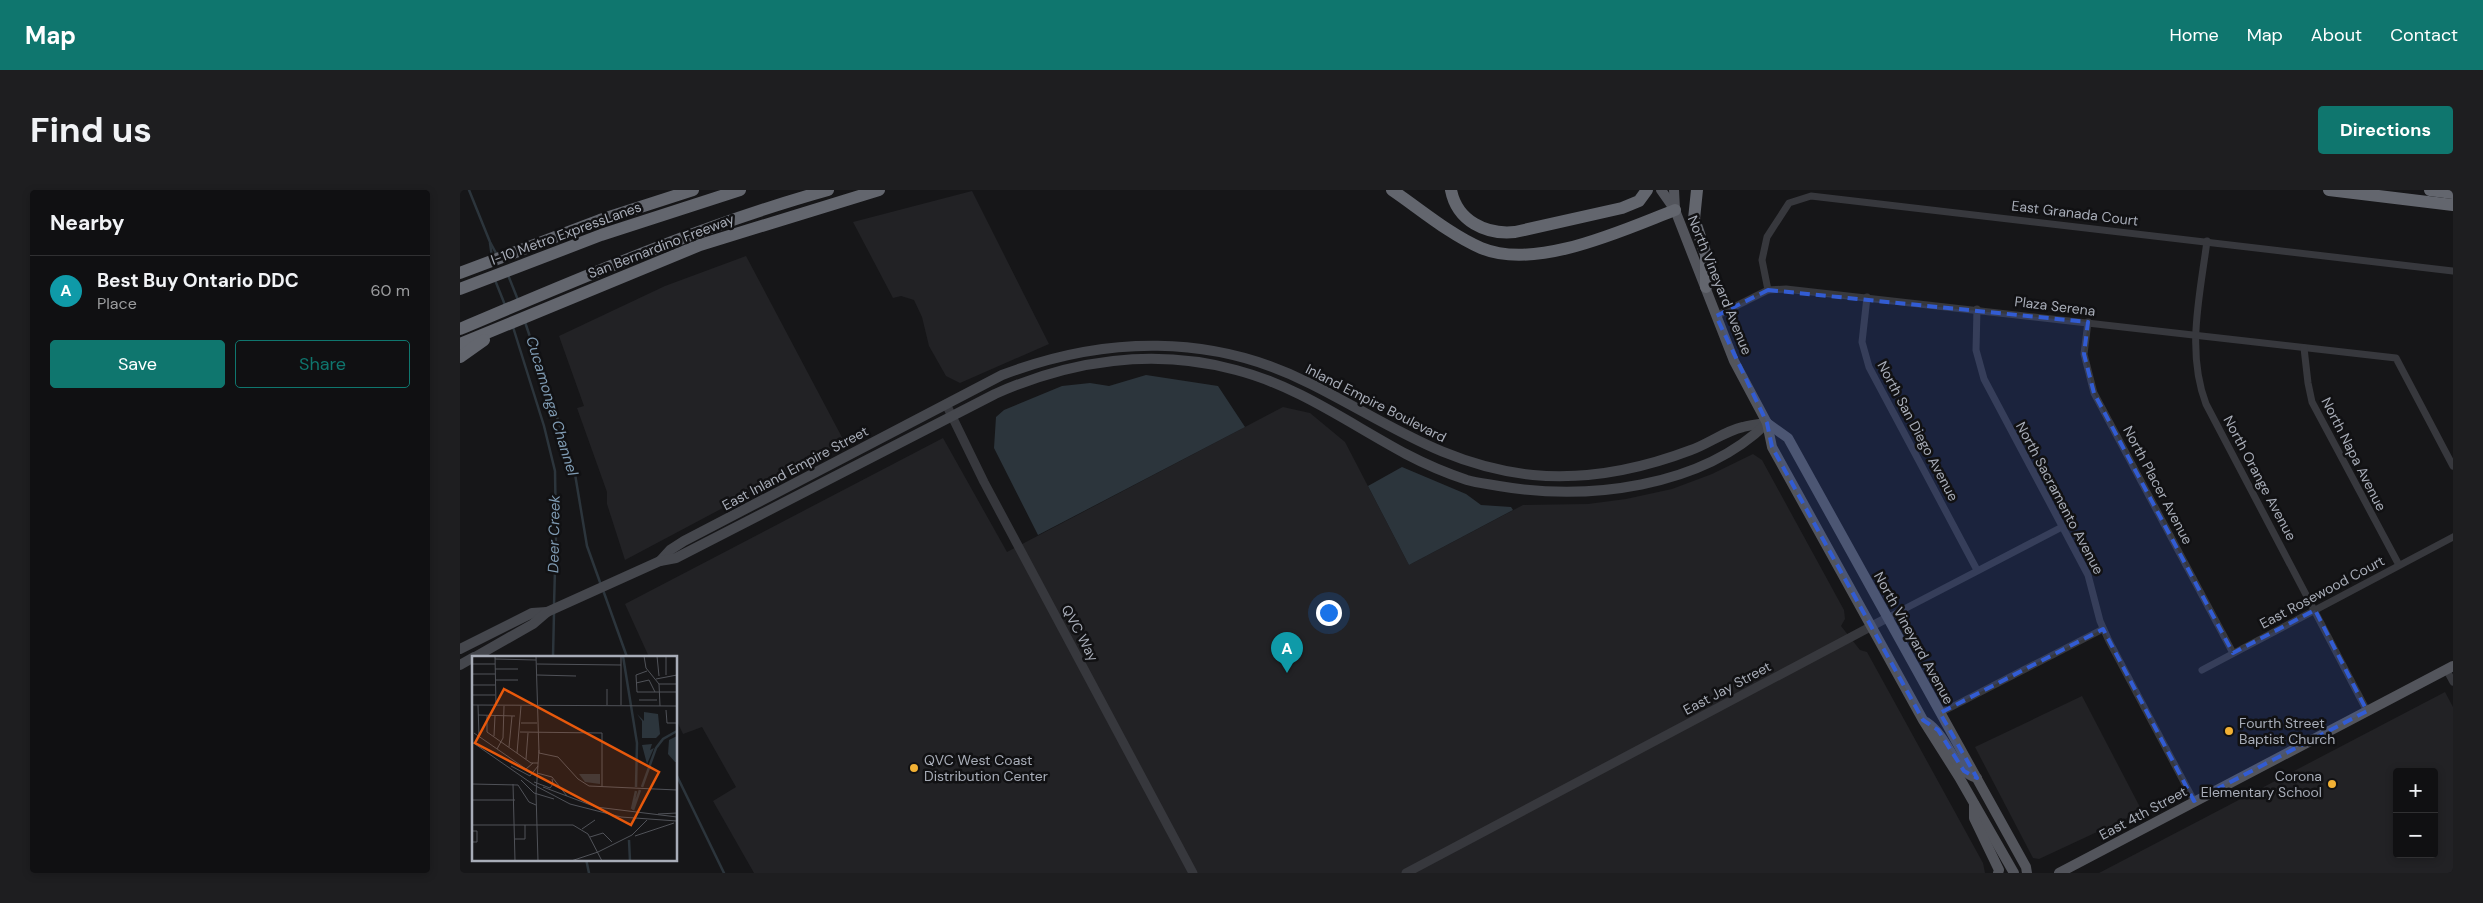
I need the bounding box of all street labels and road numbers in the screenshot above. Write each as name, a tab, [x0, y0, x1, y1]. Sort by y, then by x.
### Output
street label: East Granada Court	[2011, 196, 2139, 230]
street label: I-10 Metro ExpressLanes	[488, 197, 644, 269]
street label: San Bernardino Freeway	[585, 210, 737, 282]
street label: North Vineyard Avenue	[1684, 213, 1756, 357]
street label: Plaza Serena	[2014, 292, 2096, 320]
street label: North San Diego Avenue	[1873, 358, 1963, 504]
street label: Inland Empire Boulevard	[1303, 360, 1449, 446]
street label: North Napa Avenue	[2318, 394, 2391, 514]
street label: North Orange Avenue	[2219, 412, 2301, 544]
street label: North Sacramento Avenue	[2012, 419, 2108, 577]
street label: East Inland Empire Street	[719, 422, 871, 514]
street label: North Placer Avenue	[2119, 423, 2197, 547]
street label: East Rosewood Court	[2256, 551, 2388, 633]
street label: North Vineyard Avenue	[1870, 569, 1958, 707]
street label: QVC Way	[1058, 602, 1103, 665]
street label: East Jay Street	[1680, 657, 1774, 719]
street label: East 4th Street	[2096, 782, 2190, 844]

